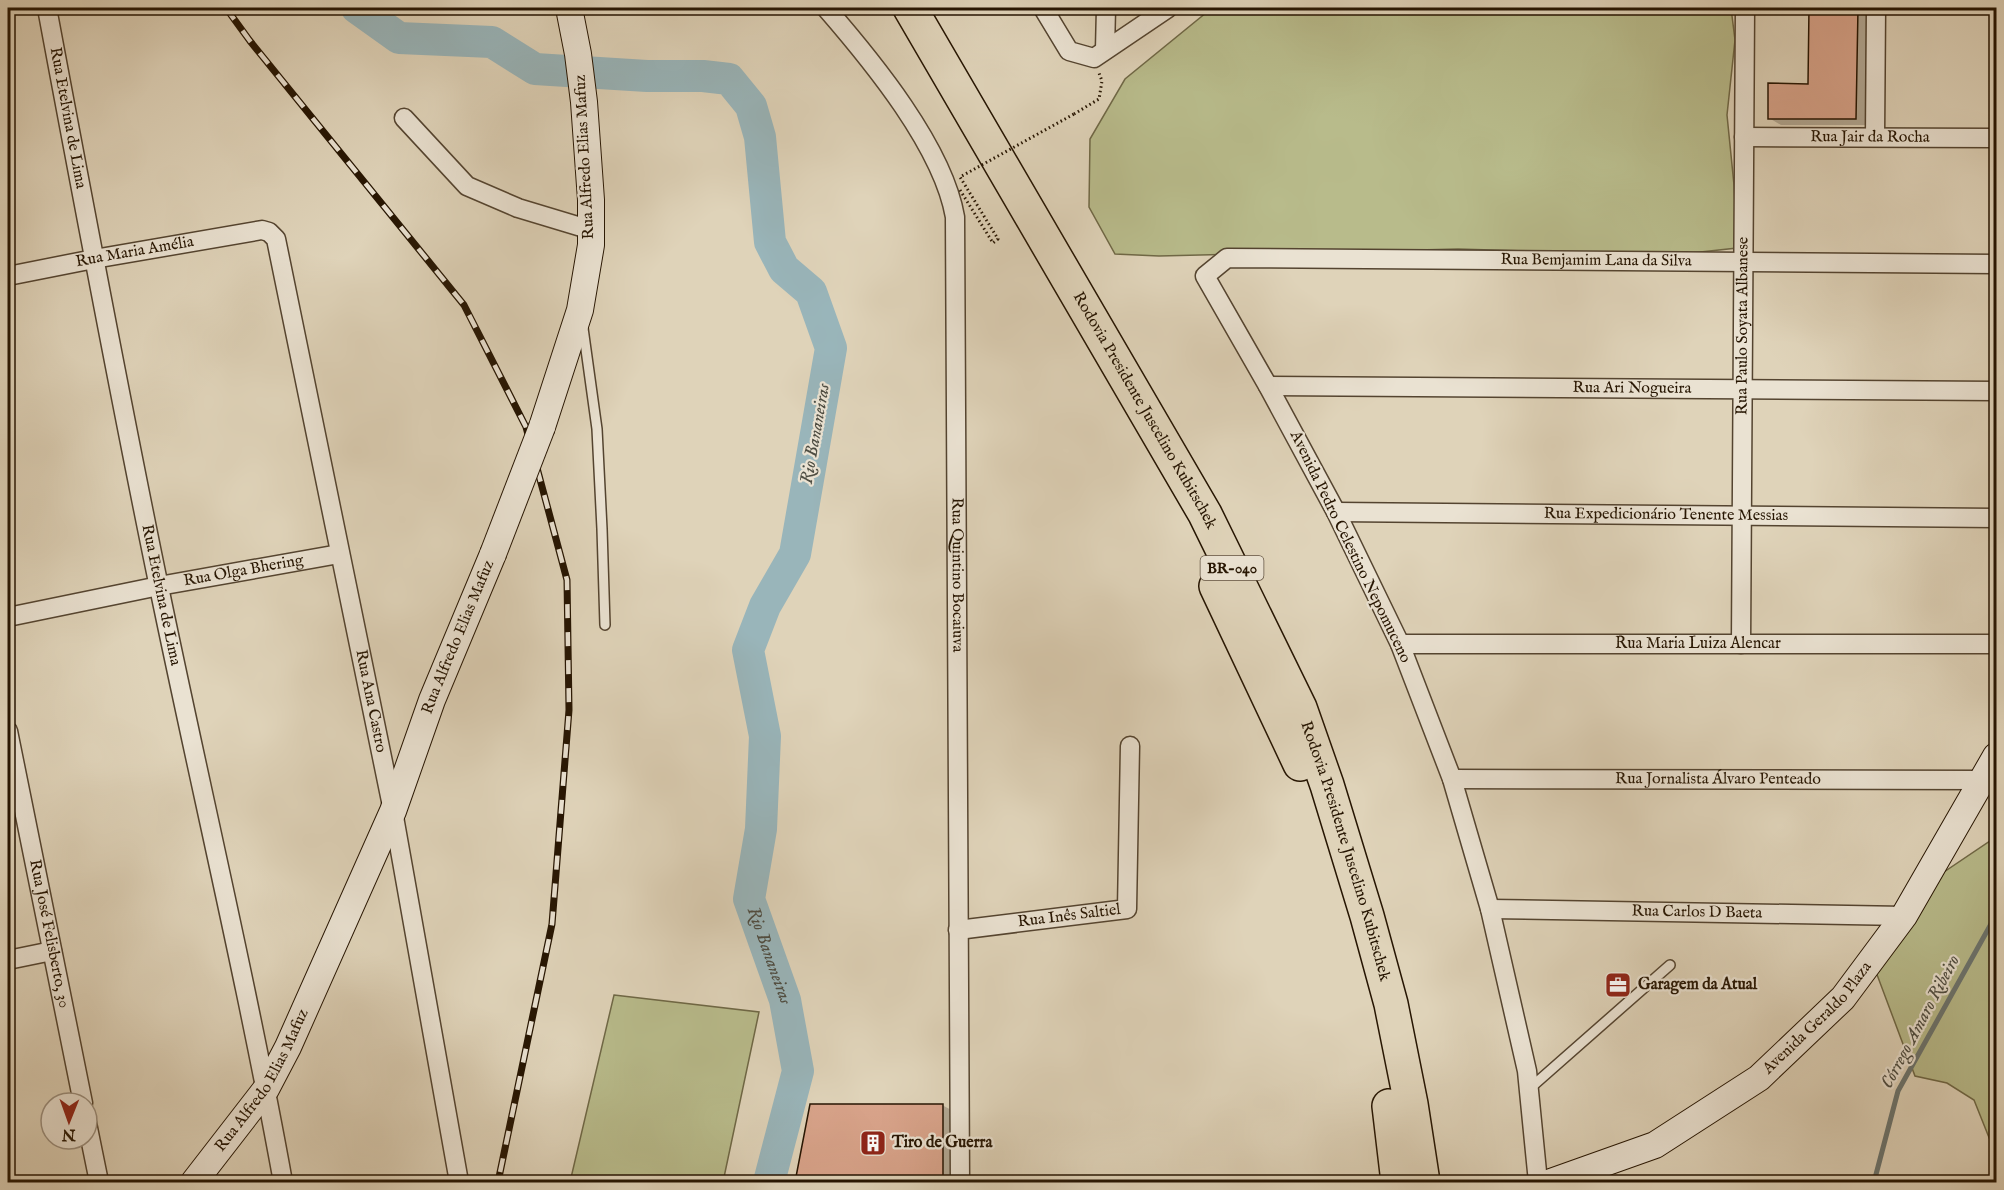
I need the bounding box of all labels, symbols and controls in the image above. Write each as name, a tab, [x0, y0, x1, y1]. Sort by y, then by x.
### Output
street label: Rua Etelvina de Lima	[45, 46, 91, 191]
street label: Rua Alfredo Elias Mafuz	[571, 74, 599, 240]
street label: Rua Jair da Rocha	[1810, 127, 1930, 148]
street label: Rua Maria Amélia	[74, 232, 195, 272]
street label: Rua Paulo Soyata Albanese	[1732, 237, 1754, 415]
street label: Rua Bemjamim Lana da Silva	[1500, 250, 1692, 272]
street label: Rodovia Presidente Juscelino Kubitschek	[1068, 288, 1221, 533]
street label: Rua Ari Nogueira	[1573, 378, 1691, 399]
water label: Rio Bananeiras	[796, 381, 836, 486]
street label: Avenida Pedro Celestino Nepomuceno	[1284, 427, 1415, 667]
street label: Rua Quintino Bocaiuva	[946, 497, 967, 652]
street label: Rua Expedicionário Tenente Messias	[1544, 504, 1789, 526]
street label: Rua Etelvina de Lima	[136, 523, 185, 668]
street label: Rua Olga Bhering	[182, 550, 305, 591]
road number: BR-040	[1200, 556, 1264, 580]
street label: Rua Alfredo Elias Mafuz	[418, 557, 499, 717]
street label: Rua Maria Luiza Alencar	[1615, 634, 1781, 654]
street label: Rua Ana Castro	[350, 648, 391, 755]
street label: Rodovia Presidente Juscelino Kubitschek	[1295, 719, 1394, 984]
street label: Rua Jornalista Álvaro Penteado	[1615, 767, 1821, 790]
street label: Rua José Felisberto, 30	[24, 858, 74, 1010]
street label: Rua Inês Saltiel	[1016, 900, 1122, 933]
street label: Rua Carlos D Baeta	[1631, 901, 1763, 924]
water label: Rio Bananeiras	[741, 904, 797, 1007]
water label: Córrego Amaro Ribeiro	[1876, 951, 1966, 1093]
street label: Avenida Geraldo Plaza	[1758, 958, 1876, 1080]
office icon: Garagem da Atual	[1603, 970, 1633, 1000]
place label: Garagem da Atual	[1638, 975, 1758, 995]
street label: Rua Alfredo Elias Mafuz	[211, 1006, 314, 1156]
north arrow	[39, 1091, 99, 1151]
text: N	[62, 1124, 77, 1144]
building icon: Tiro de Guerra	[858, 1128, 888, 1158]
place label: Tiro de Guerra	[891, 1133, 993, 1153]

